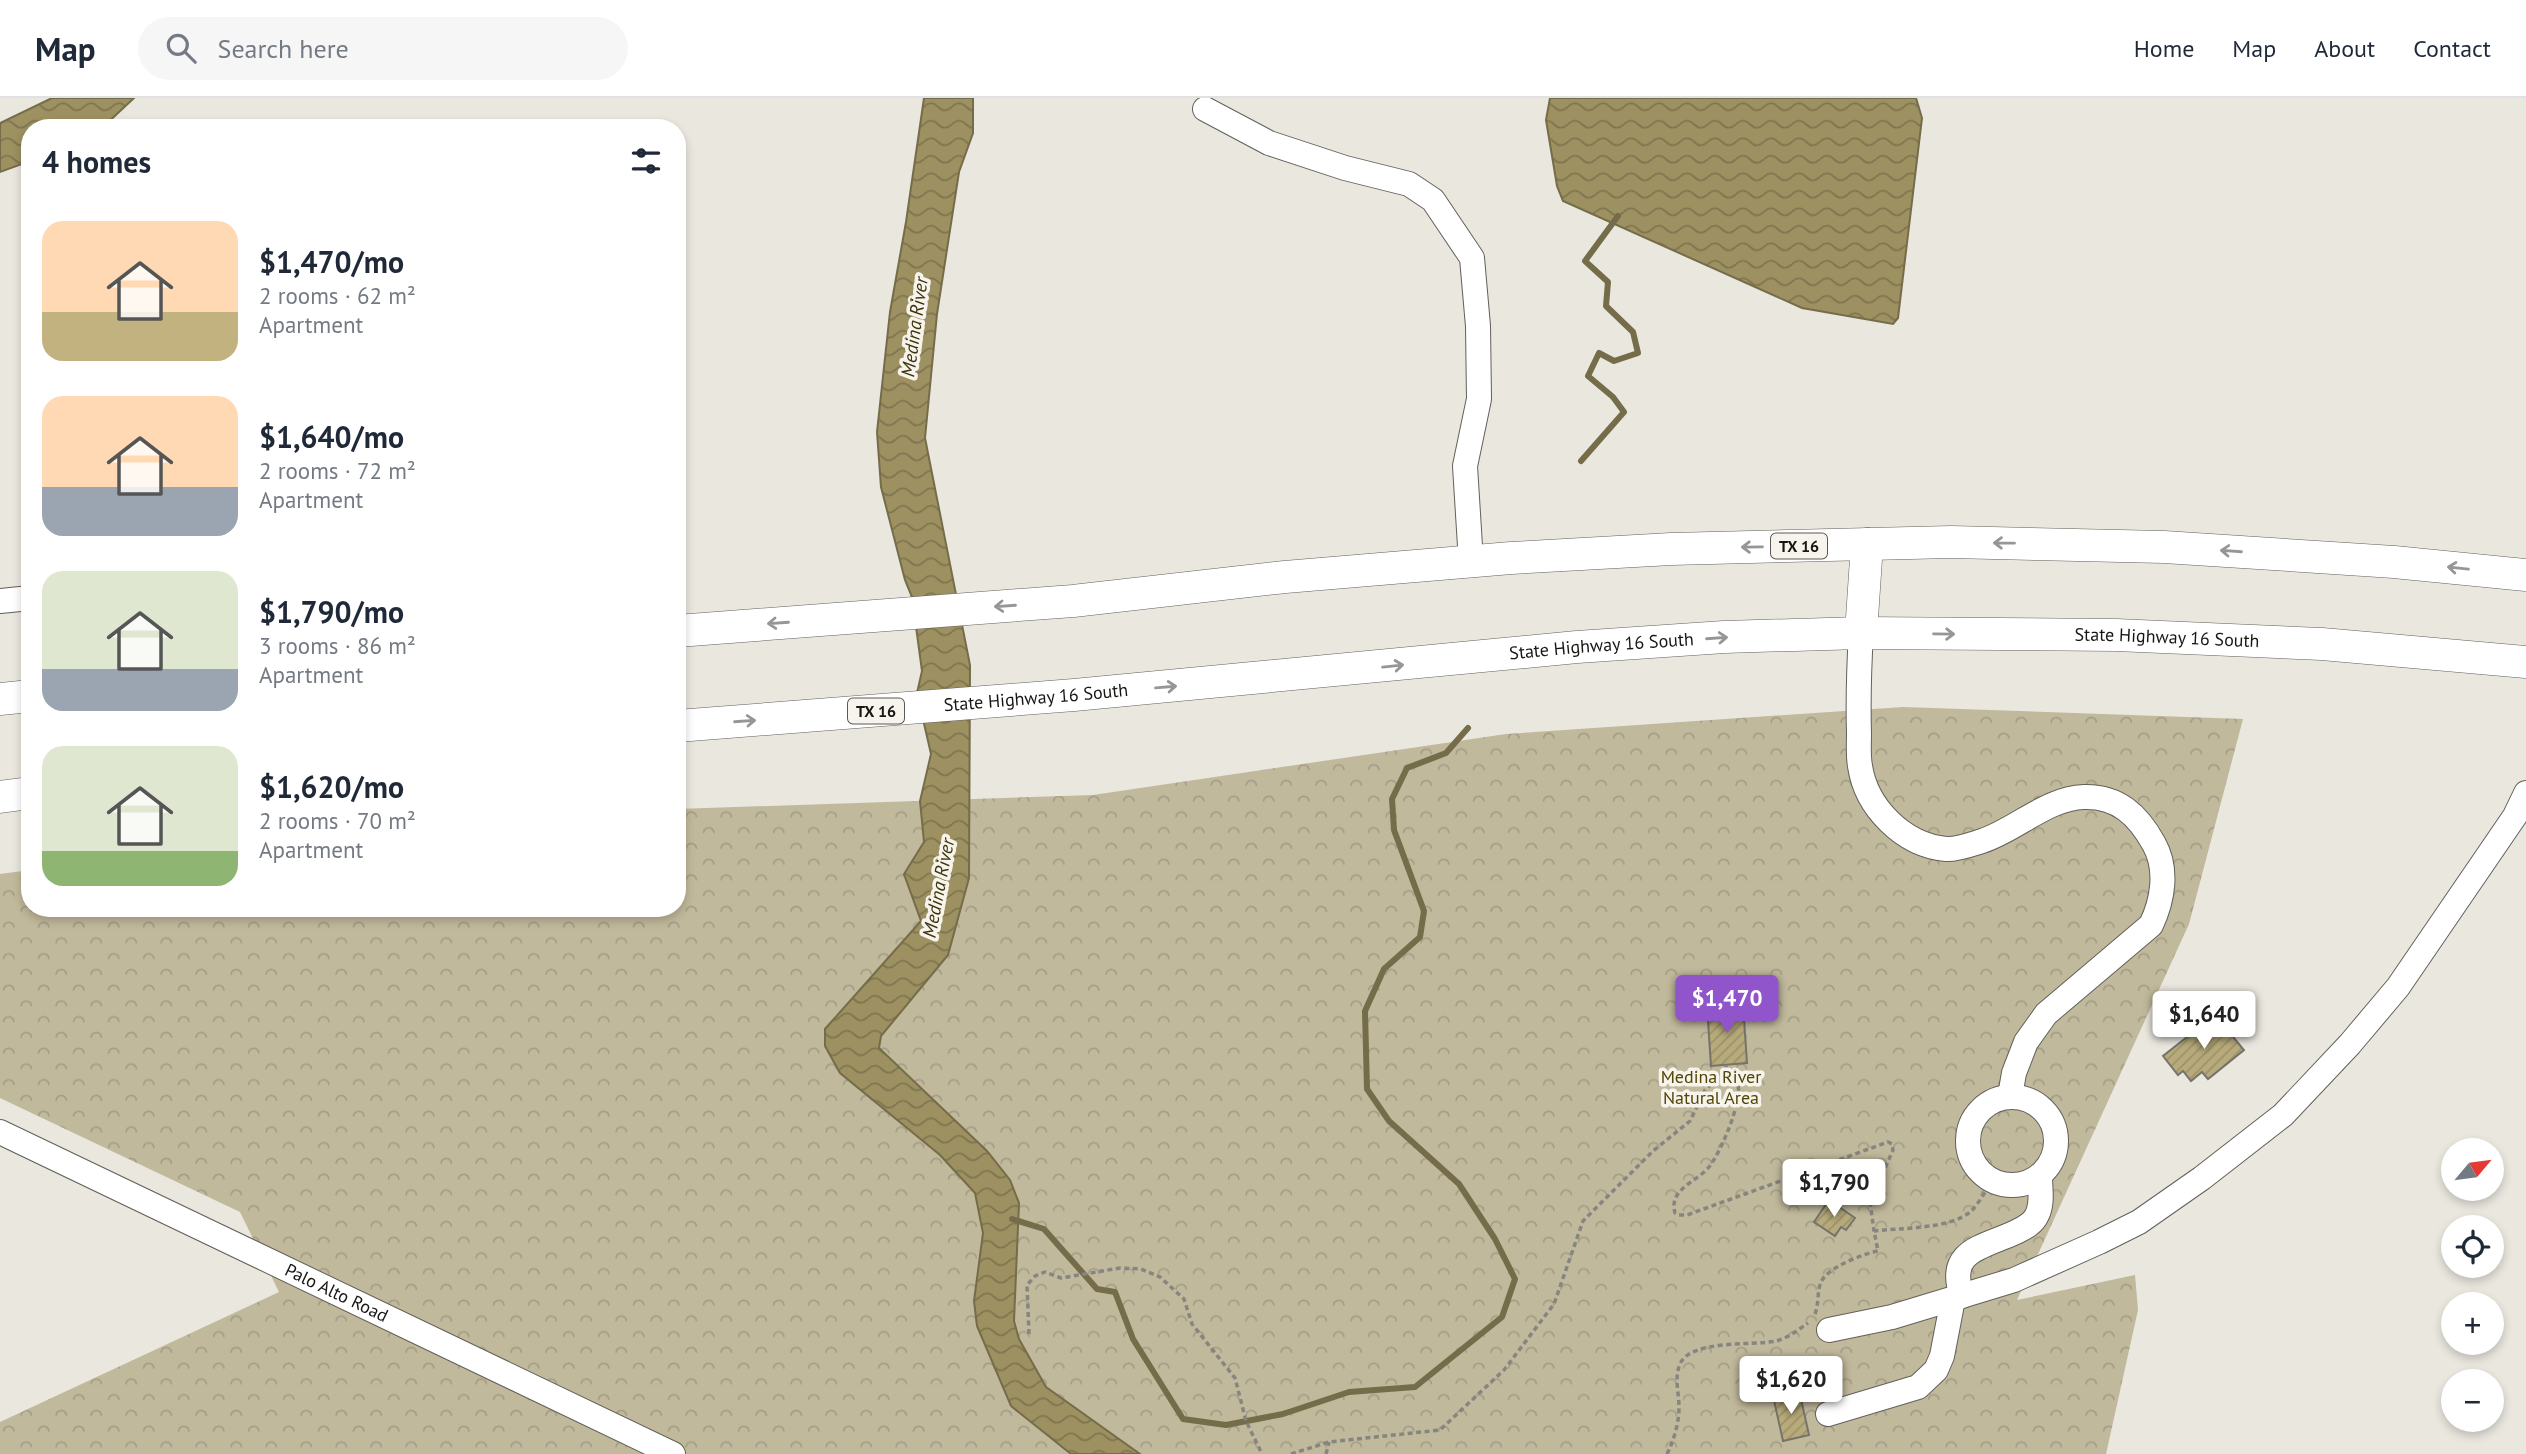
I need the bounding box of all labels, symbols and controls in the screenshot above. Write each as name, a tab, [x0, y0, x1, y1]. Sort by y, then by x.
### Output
search box	[138, 17, 628, 80]
text: Map	[35, 27, 96, 70]
icon: search	[162, 29, 200, 67]
text: Search here	[218, 32, 349, 65]
text: Home	[2134, 33, 2194, 64]
text: Map	[2232, 33, 2276, 64]
text: About	[2314, 33, 2375, 64]
text: Contact	[2413, 33, 2491, 64]
text: 4 homes	[42, 142, 151, 181]
icon: filters	[627, 142, 665, 180]
text: $1,470/mo	[259, 242, 404, 281]
icon: home	[98, 249, 182, 333]
water label: Medina River	[895, 274, 933, 378]
text: 2 rooms · 62 m²	[259, 281, 416, 310]
text: Apartment	[259, 310, 363, 339]
text: $1,640/mo	[259, 417, 404, 456]
icon: home	[98, 424, 182, 508]
text: 2 rooms · 72 m²	[259, 456, 416, 485]
text: Apartment	[259, 485, 363, 514]
road number: TX 16	[1771, 534, 1827, 559]
one-way arrow	[1993, 536, 2016, 550]
one-way arrow	[1741, 540, 1764, 554]
one-way arrow	[2220, 544, 2243, 557]
one-way arrow	[2447, 561, 2470, 574]
text: $1,790/mo	[259, 592, 404, 631]
icon: home	[98, 599, 182, 683]
one-way arrow	[994, 600, 1017, 613]
one-way arrow	[767, 617, 790, 630]
street label: State Highway 16 South	[2075, 623, 2260, 652]
street label: State Highway 16 South	[1508, 627, 1694, 664]
one-way arrow	[1933, 627, 1956, 640]
text: 3 rooms · 86 m²	[259, 631, 416, 660]
one-way arrow	[1705, 631, 1728, 644]
one-way arrow	[1381, 659, 1404, 672]
text: Apartment	[259, 660, 363, 689]
street label: State Highway 16 South	[943, 678, 1129, 716]
one-way arrow	[1155, 680, 1177, 693]
road number: TX 16	[848, 698, 904, 724]
one-way arrow	[734, 714, 756, 727]
text: $1,620/mo	[259, 767, 404, 806]
icon: home	[98, 774, 182, 858]
text: 2 rooms · 70 m²	[259, 806, 416, 835]
text: Apartment	[259, 835, 363, 864]
water label: Medina River	[917, 835, 960, 940]
pin: $1,470	[1670, 976, 1784, 1035]
text: $1,470	[1691, 983, 1763, 1012]
pin: $1,640	[2147, 992, 2261, 1051]
text: $1,640	[2168, 999, 2240, 1028]
park label: Medina River Natural Area	[1661, 1065, 1761, 1109]
north arrow	[2441, 1138, 2504, 1200]
map controls	[2441, 1138, 2504, 1432]
pin: $1,790	[1777, 1160, 1891, 1219]
text: $1,790	[1798, 1167, 1870, 1196]
button: locate	[2441, 1215, 2504, 1278]
street label: Palo Alto Road	[281, 1258, 392, 1327]
button: +	[2441, 1292, 2504, 1355]
pin: $1,620	[1734, 1356, 1848, 1416]
text: $1,620	[1755, 1364, 1827, 1393]
button: −	[2441, 1369, 2504, 1432]

